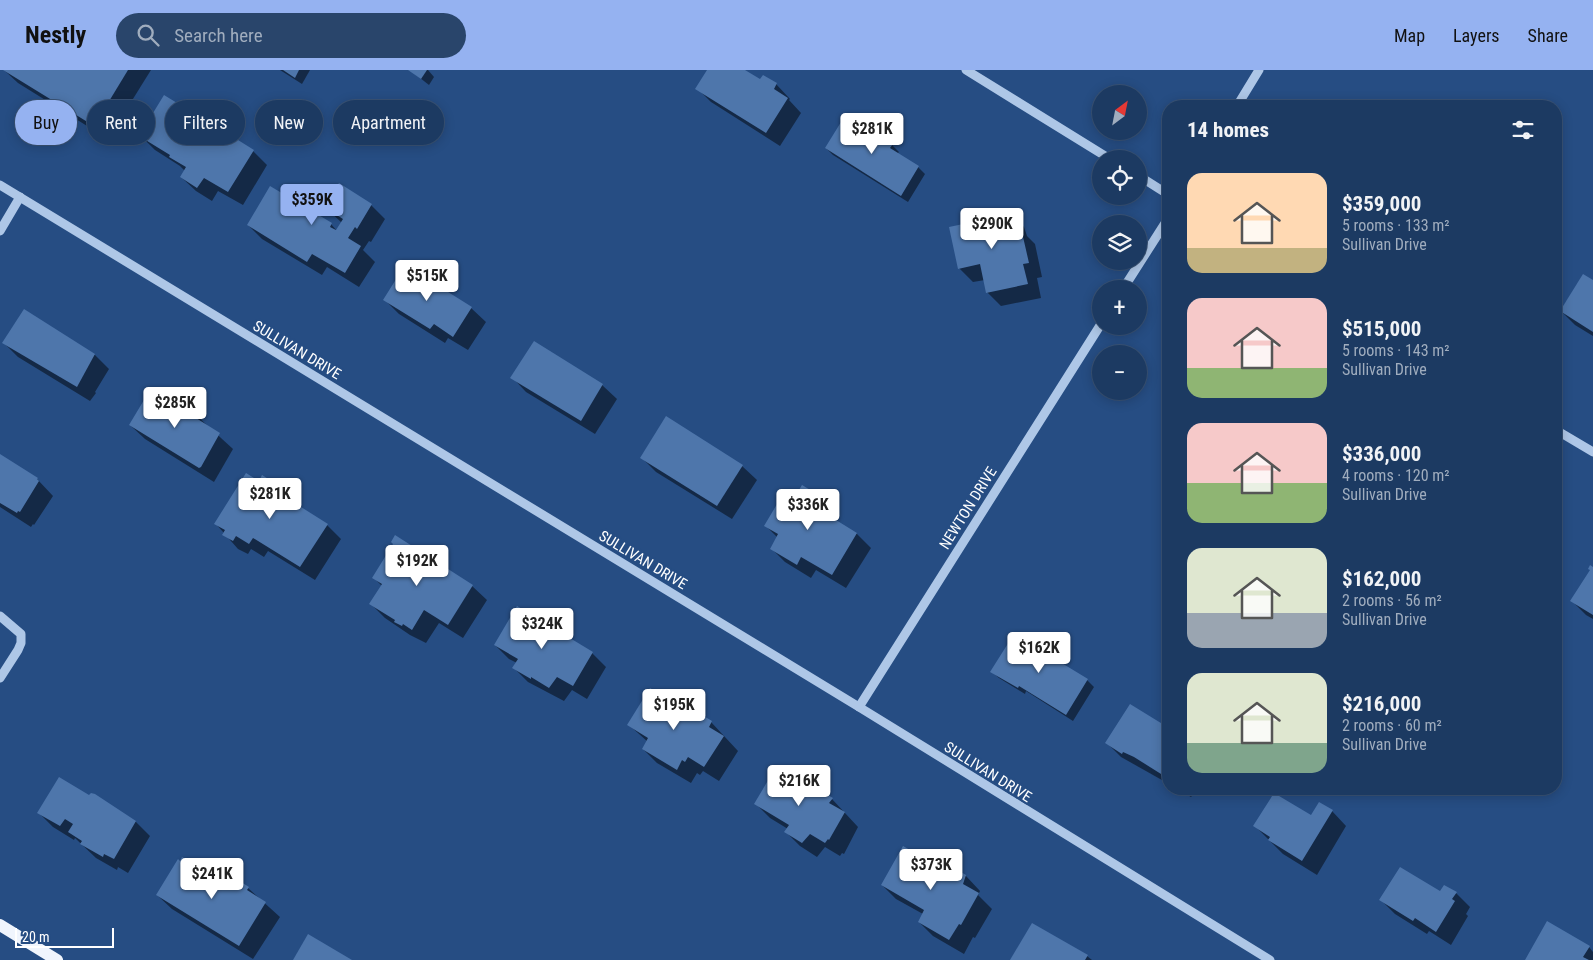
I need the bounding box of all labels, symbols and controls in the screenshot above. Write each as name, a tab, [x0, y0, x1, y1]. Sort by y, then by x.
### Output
search box	[116, 13, 466, 58]
text: Nestly	[25, 21, 86, 49]
icon: search	[134, 21, 162, 49]
text: Search here	[174, 24, 263, 47]
text: Map	[1394, 25, 1425, 46]
text: Layers	[1453, 25, 1500, 46]
text: Share	[1528, 25, 1568, 46]
north arrow	[1092, 85, 1148, 140]
map controls	[1092, 85, 1147, 400]
chip: Buy	[15, 100, 77, 145]
chip: Rent	[87, 100, 155, 145]
chip: Filters	[165, 100, 245, 145]
chip: New	[255, 100, 323, 145]
chip: Apartment	[333, 100, 444, 145]
pin: $281K	[837, 112, 907, 155]
icon: filters	[1509, 116, 1537, 144]
text: 14 homes	[1187, 118, 1269, 142]
text: $281K	[851, 119, 893, 138]
button: locate	[1092, 150, 1147, 205]
pin: $359K	[277, 184, 347, 226]
text: $359K	[291, 190, 333, 209]
text: $359,000	[1342, 192, 1421, 216]
icon: home	[1227, 193, 1287, 253]
pin: $290K	[957, 208, 1027, 250]
text: $290K	[971, 214, 1013, 233]
button: layers	[1092, 215, 1147, 270]
text: 5 rooms · 133 m²	[1342, 216, 1450, 235]
text: Sullivan Drive	[1342, 235, 1427, 254]
pin: $515K	[392, 260, 462, 302]
text: $515K	[406, 266, 448, 285]
button: +	[1092, 280, 1147, 335]
street label: SULLIVAN DRIVE	[250, 317, 344, 383]
text: $515,000	[1342, 317, 1421, 341]
icon: home	[1227, 318, 1287, 378]
text: 5 rooms · 143 m²	[1342, 341, 1450, 360]
button: −	[1092, 345, 1147, 400]
text: Sullivan Drive	[1342, 360, 1427, 379]
pin: $285K	[140, 386, 210, 429]
text: $285K	[154, 393, 196, 412]
text: $336,000	[1342, 442, 1421, 466]
icon: home	[1227, 443, 1287, 503]
street label: NEWTON DRIVE	[936, 463, 1000, 553]
text: 4 rooms · 120 m²	[1342, 466, 1450, 485]
pin: $281K	[235, 478, 305, 520]
text: $281K	[249, 484, 291, 503]
text: Sullivan Drive	[1342, 485, 1427, 504]
pin: $336K	[773, 488, 843, 531]
text: $336K	[787, 495, 829, 514]
street label: SULLIVAN DRIVE	[596, 527, 690, 593]
pin: $192K	[382, 544, 452, 587]
text: $192K	[396, 551, 438, 570]
text: $162,000	[1342, 567, 1421, 591]
icon: home	[1227, 568, 1287, 628]
text: 2 rooms · 56 m²	[1342, 591, 1442, 610]
pin: $324K	[507, 608, 577, 650]
text: Sullivan Drive	[1342, 610, 1427, 629]
text: $324K	[521, 614, 563, 633]
pin: $162K	[1004, 632, 1074, 674]
text: $162K	[1018, 638, 1060, 657]
pin: $195K	[639, 688, 709, 731]
text: $216,000	[1342, 692, 1421, 716]
icon: home	[1227, 693, 1287, 753]
text: $195K	[653, 695, 695, 714]
text: 2 rooms · 60 m²	[1342, 716, 1442, 735]
text: Sullivan Drive	[1342, 735, 1427, 754]
street label: SULLIVAN DRIVE	[941, 738, 1035, 806]
pin: $216K	[764, 764, 834, 807]
text: $216K	[778, 771, 820, 790]
pin: $373K	[896, 848, 966, 891]
text: $373K	[910, 855, 952, 874]
pin: $241K	[177, 858, 247, 900]
text: $241K	[191, 864, 233, 883]
scale bar	[15, 925, 114, 948]
text: 20 m	[22, 929, 50, 945]

